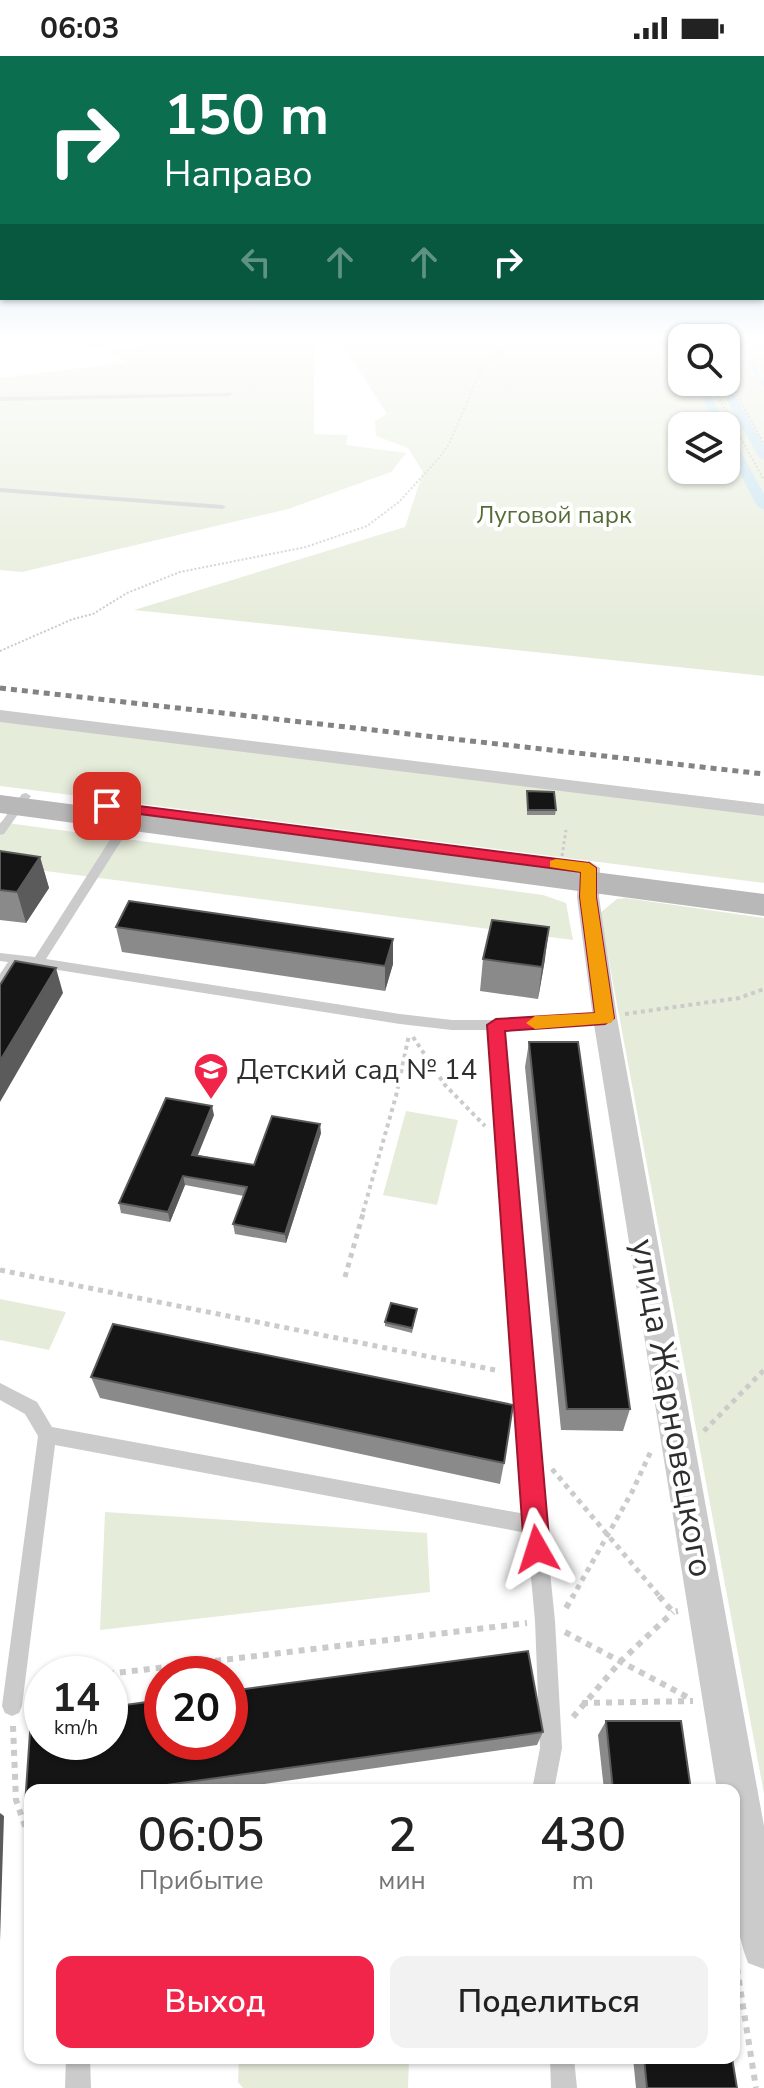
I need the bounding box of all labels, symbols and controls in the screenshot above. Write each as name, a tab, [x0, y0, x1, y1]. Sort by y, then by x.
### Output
text: 06:03	[40, 8, 119, 49]
text: 150 m	[164, 77, 329, 154]
icon: right	[32, 88, 136, 192]
text: Направо	[164, 150, 313, 199]
icon: left	[234, 240, 278, 284]
icon: ahead	[318, 240, 362, 284]
icon: ahead	[402, 240, 446, 284]
icon: right	[486, 240, 530, 284]
map controls	[668, 324, 740, 484]
button: search	[668, 324, 740, 396]
button: layers	[668, 412, 740, 484]
park label: Луговой парк	[476, 499, 632, 531]
pin	[73, 772, 141, 840]
icon: arrive	[85, 784, 129, 828]
school or university icon: Детский сад № 14	[192, 1051, 230, 1101]
place label: Детский сад № 14	[237, 1051, 477, 1089]
street label: улица Жарновецкого	[620, 1235, 724, 1581]
position arrow	[495, 1507, 579, 1591]
speed limit sign: 20	[144, 1656, 248, 1760]
text: 14	[52, 1671, 100, 1725]
text: km/h	[54, 1714, 98, 1741]
text: 06:05	[138, 1802, 264, 1868]
text: 2	[388, 1802, 416, 1868]
text: 430	[540, 1802, 626, 1868]
text: Прибытие	[139, 1863, 264, 1898]
text: мин	[378, 1863, 426, 1898]
text: m	[572, 1863, 594, 1898]
button: Выход	[56, 1956, 374, 2048]
button: Поделиться	[390, 1956, 708, 2048]

